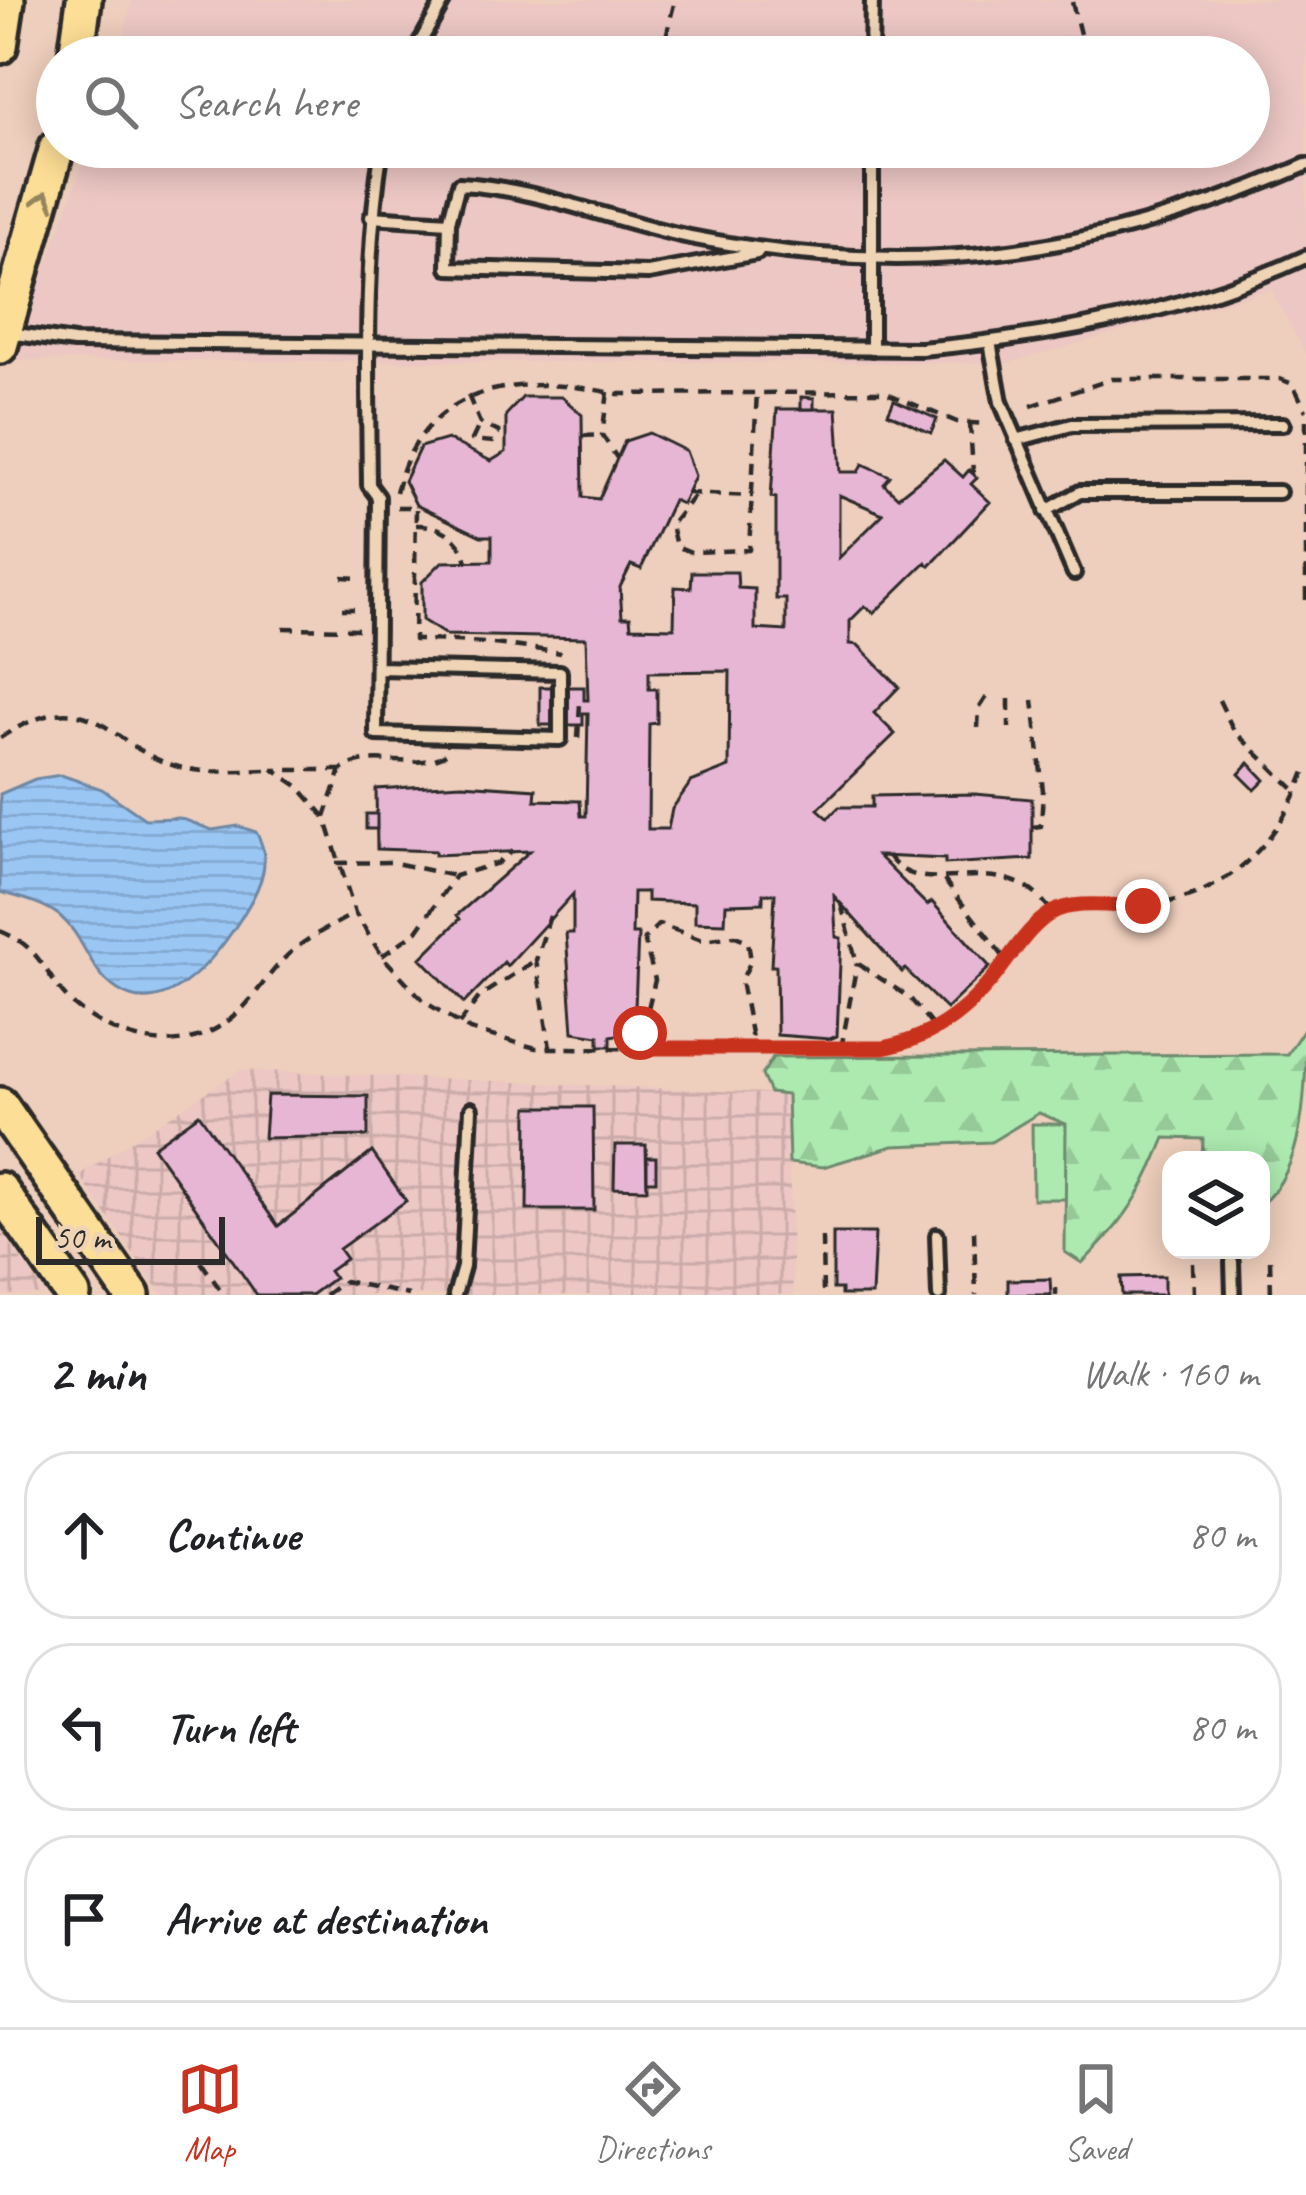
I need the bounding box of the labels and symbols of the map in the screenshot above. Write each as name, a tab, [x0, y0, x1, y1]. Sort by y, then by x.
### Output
one-way arrow	[29, 190, 54, 210]
route end	[1116, 879, 1170, 933]
route start	[613, 1006, 667, 1060]
scale bar	[36, 1211, 225, 1264]

